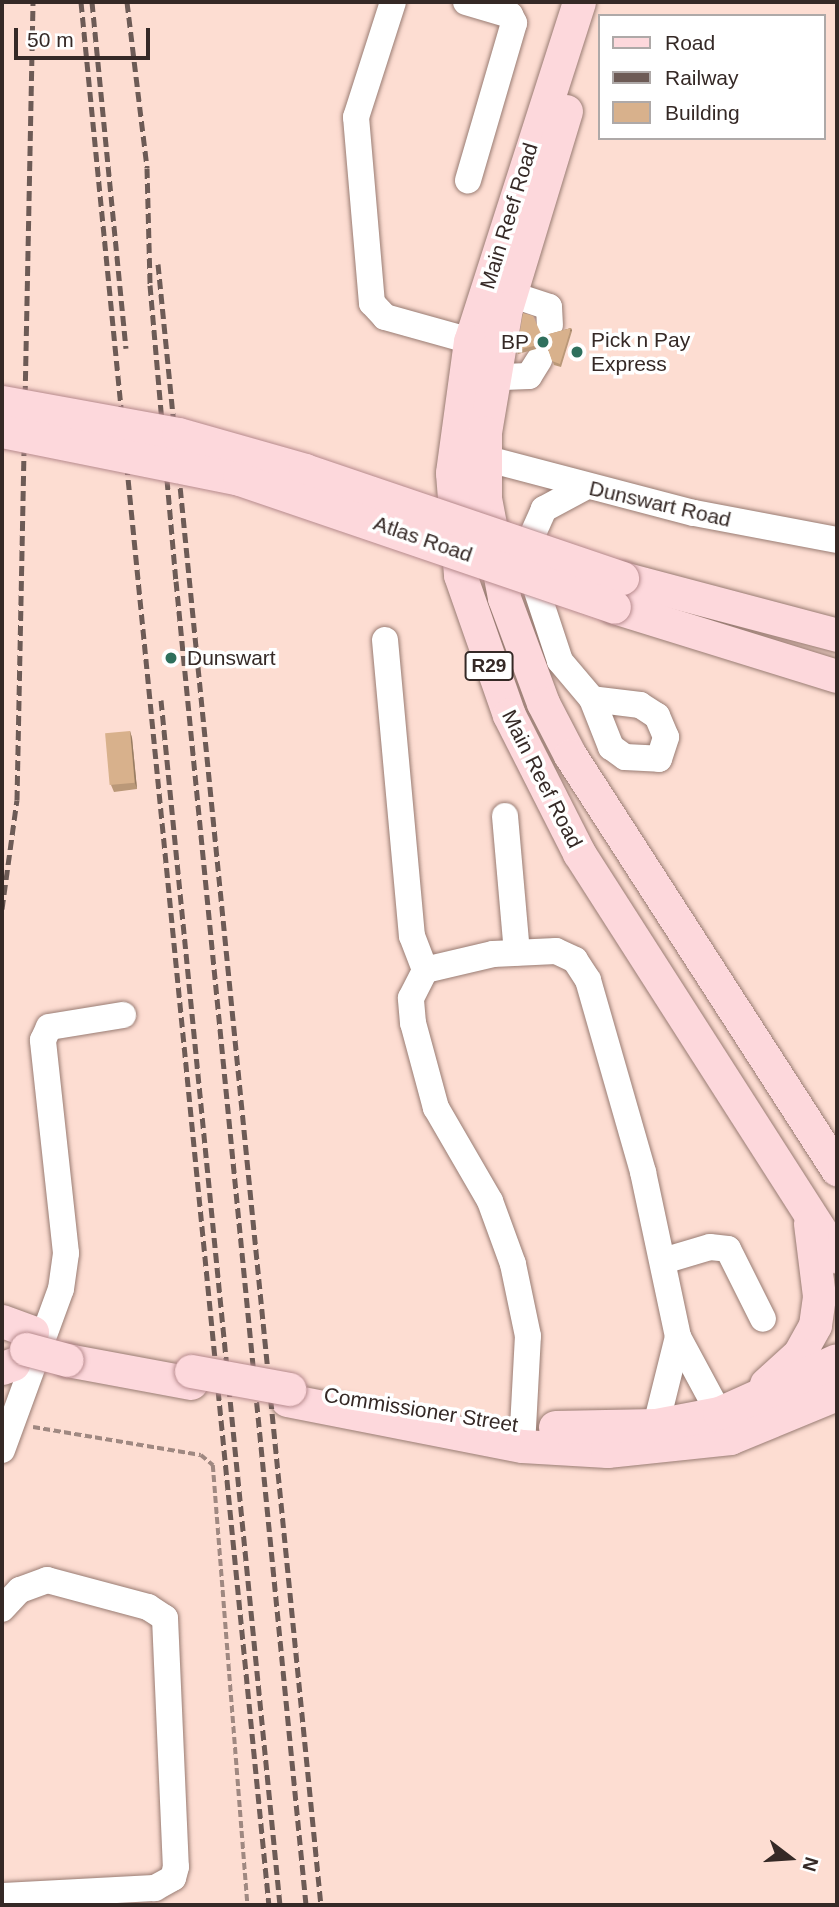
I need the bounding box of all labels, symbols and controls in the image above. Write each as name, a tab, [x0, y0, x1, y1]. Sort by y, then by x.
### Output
scale bar	[18, 14, 154, 58]
legend	[598, 14, 825, 140]
text: 50 m	[27, 28, 74, 51]
text: Road	[665, 31, 715, 54]
text: Railway	[665, 66, 739, 89]
text: Building	[665, 101, 740, 124]
street label: Main Reef Road	[475, 140, 543, 292]
place label: Pick n Pay Express	[591, 327, 690, 377]
place label: BP	[501, 329, 529, 355]
marker: BP	[535, 334, 551, 350]
marker: Pick n Pay Express	[569, 344, 585, 360]
street label: Dunswart Road	[587, 475, 733, 533]
street label: Atlas Road	[370, 510, 476, 568]
place label: Dunswart	[187, 645, 276, 671]
marker: Dunswart	[161, 648, 181, 668]
road number: R29	[464, 650, 514, 681]
street label: Main Reef Road	[496, 706, 588, 852]
street label: Commissioner Street	[322, 1382, 520, 1438]
north arrow	[755, 1823, 825, 1893]
text: N	[799, 1855, 823, 1874]

